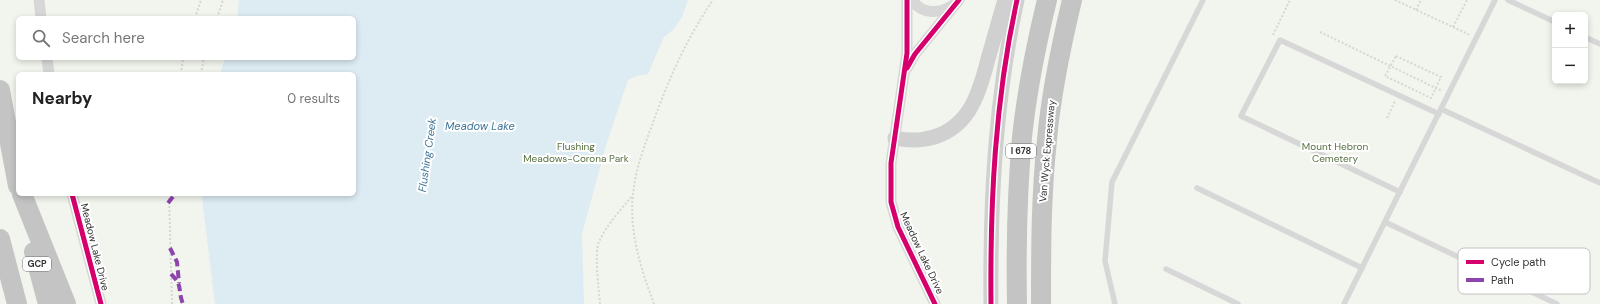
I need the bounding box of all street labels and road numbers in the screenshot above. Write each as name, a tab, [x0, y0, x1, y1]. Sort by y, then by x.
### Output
street label: Van Wyck Expressway	[1036, 99, 1058, 203]
road number: I 678	[1006, 144, 1036, 158]
street label: Meadow Lake Drive	[78, 202, 112, 292]
street label: Meadow Lake Drive	[897, 210, 947, 296]
road number: GCP	[23, 257, 51, 271]

